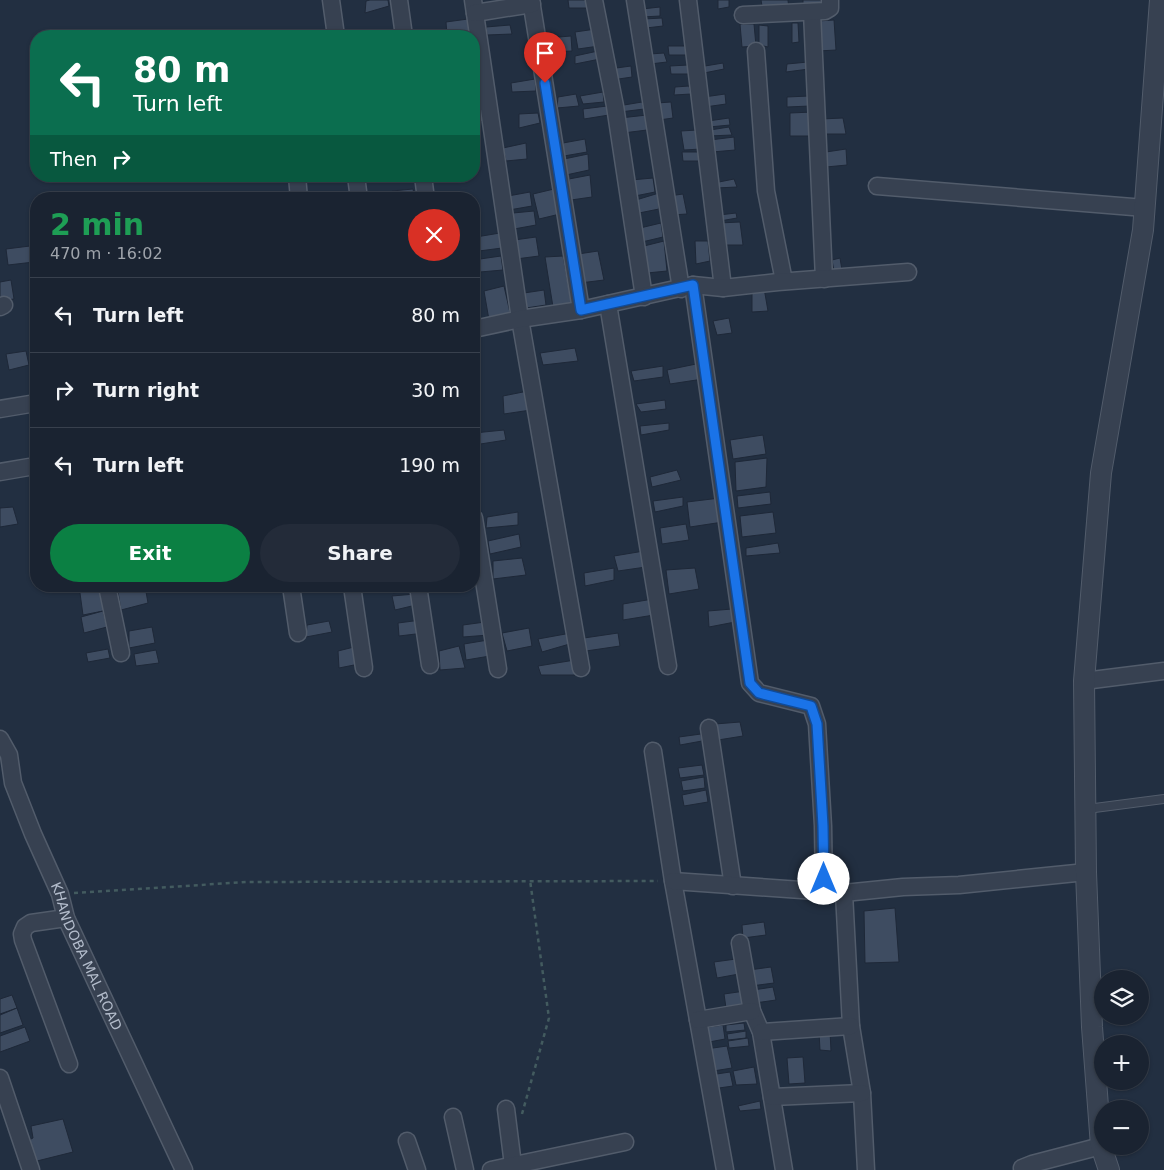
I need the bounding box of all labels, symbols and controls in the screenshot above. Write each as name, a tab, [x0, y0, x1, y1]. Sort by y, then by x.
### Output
pin	[524, 32, 566, 83]
icon: arrive	[531, 39, 559, 67]
icon: left	[50, 50, 115, 115]
text: 80 m	[133, 50, 230, 90]
text: Turn left	[133, 91, 222, 116]
icon: right	[107, 145, 135, 173]
text: Then	[50, 148, 97, 170]
text: 2 min	[50, 207, 144, 242]
button: close	[408, 209, 460, 261]
text: 470 m · 16:02	[50, 244, 163, 263]
icon: left	[50, 301, 78, 329]
text: Turn left	[93, 304, 184, 326]
text: 80 m	[411, 304, 460, 326]
icon: right	[50, 376, 78, 404]
text: Turn right	[93, 379, 199, 401]
text: 30 m	[411, 379, 460, 401]
icon: left	[50, 451, 78, 479]
text: Turn left	[93, 454, 184, 476]
text: 190 m	[399, 454, 460, 476]
button: Exit	[50, 524, 250, 582]
button: Share	[260, 524, 460, 582]
position arrow	[797, 852, 849, 904]
street label: KHANDOBA MAL ROAD	[48, 880, 125, 1033]
map controls	[1094, 970, 1149, 1155]
button: layers	[1094, 970, 1149, 1025]
button: +	[1094, 1035, 1149, 1090]
button: −	[1094, 1100, 1149, 1155]

